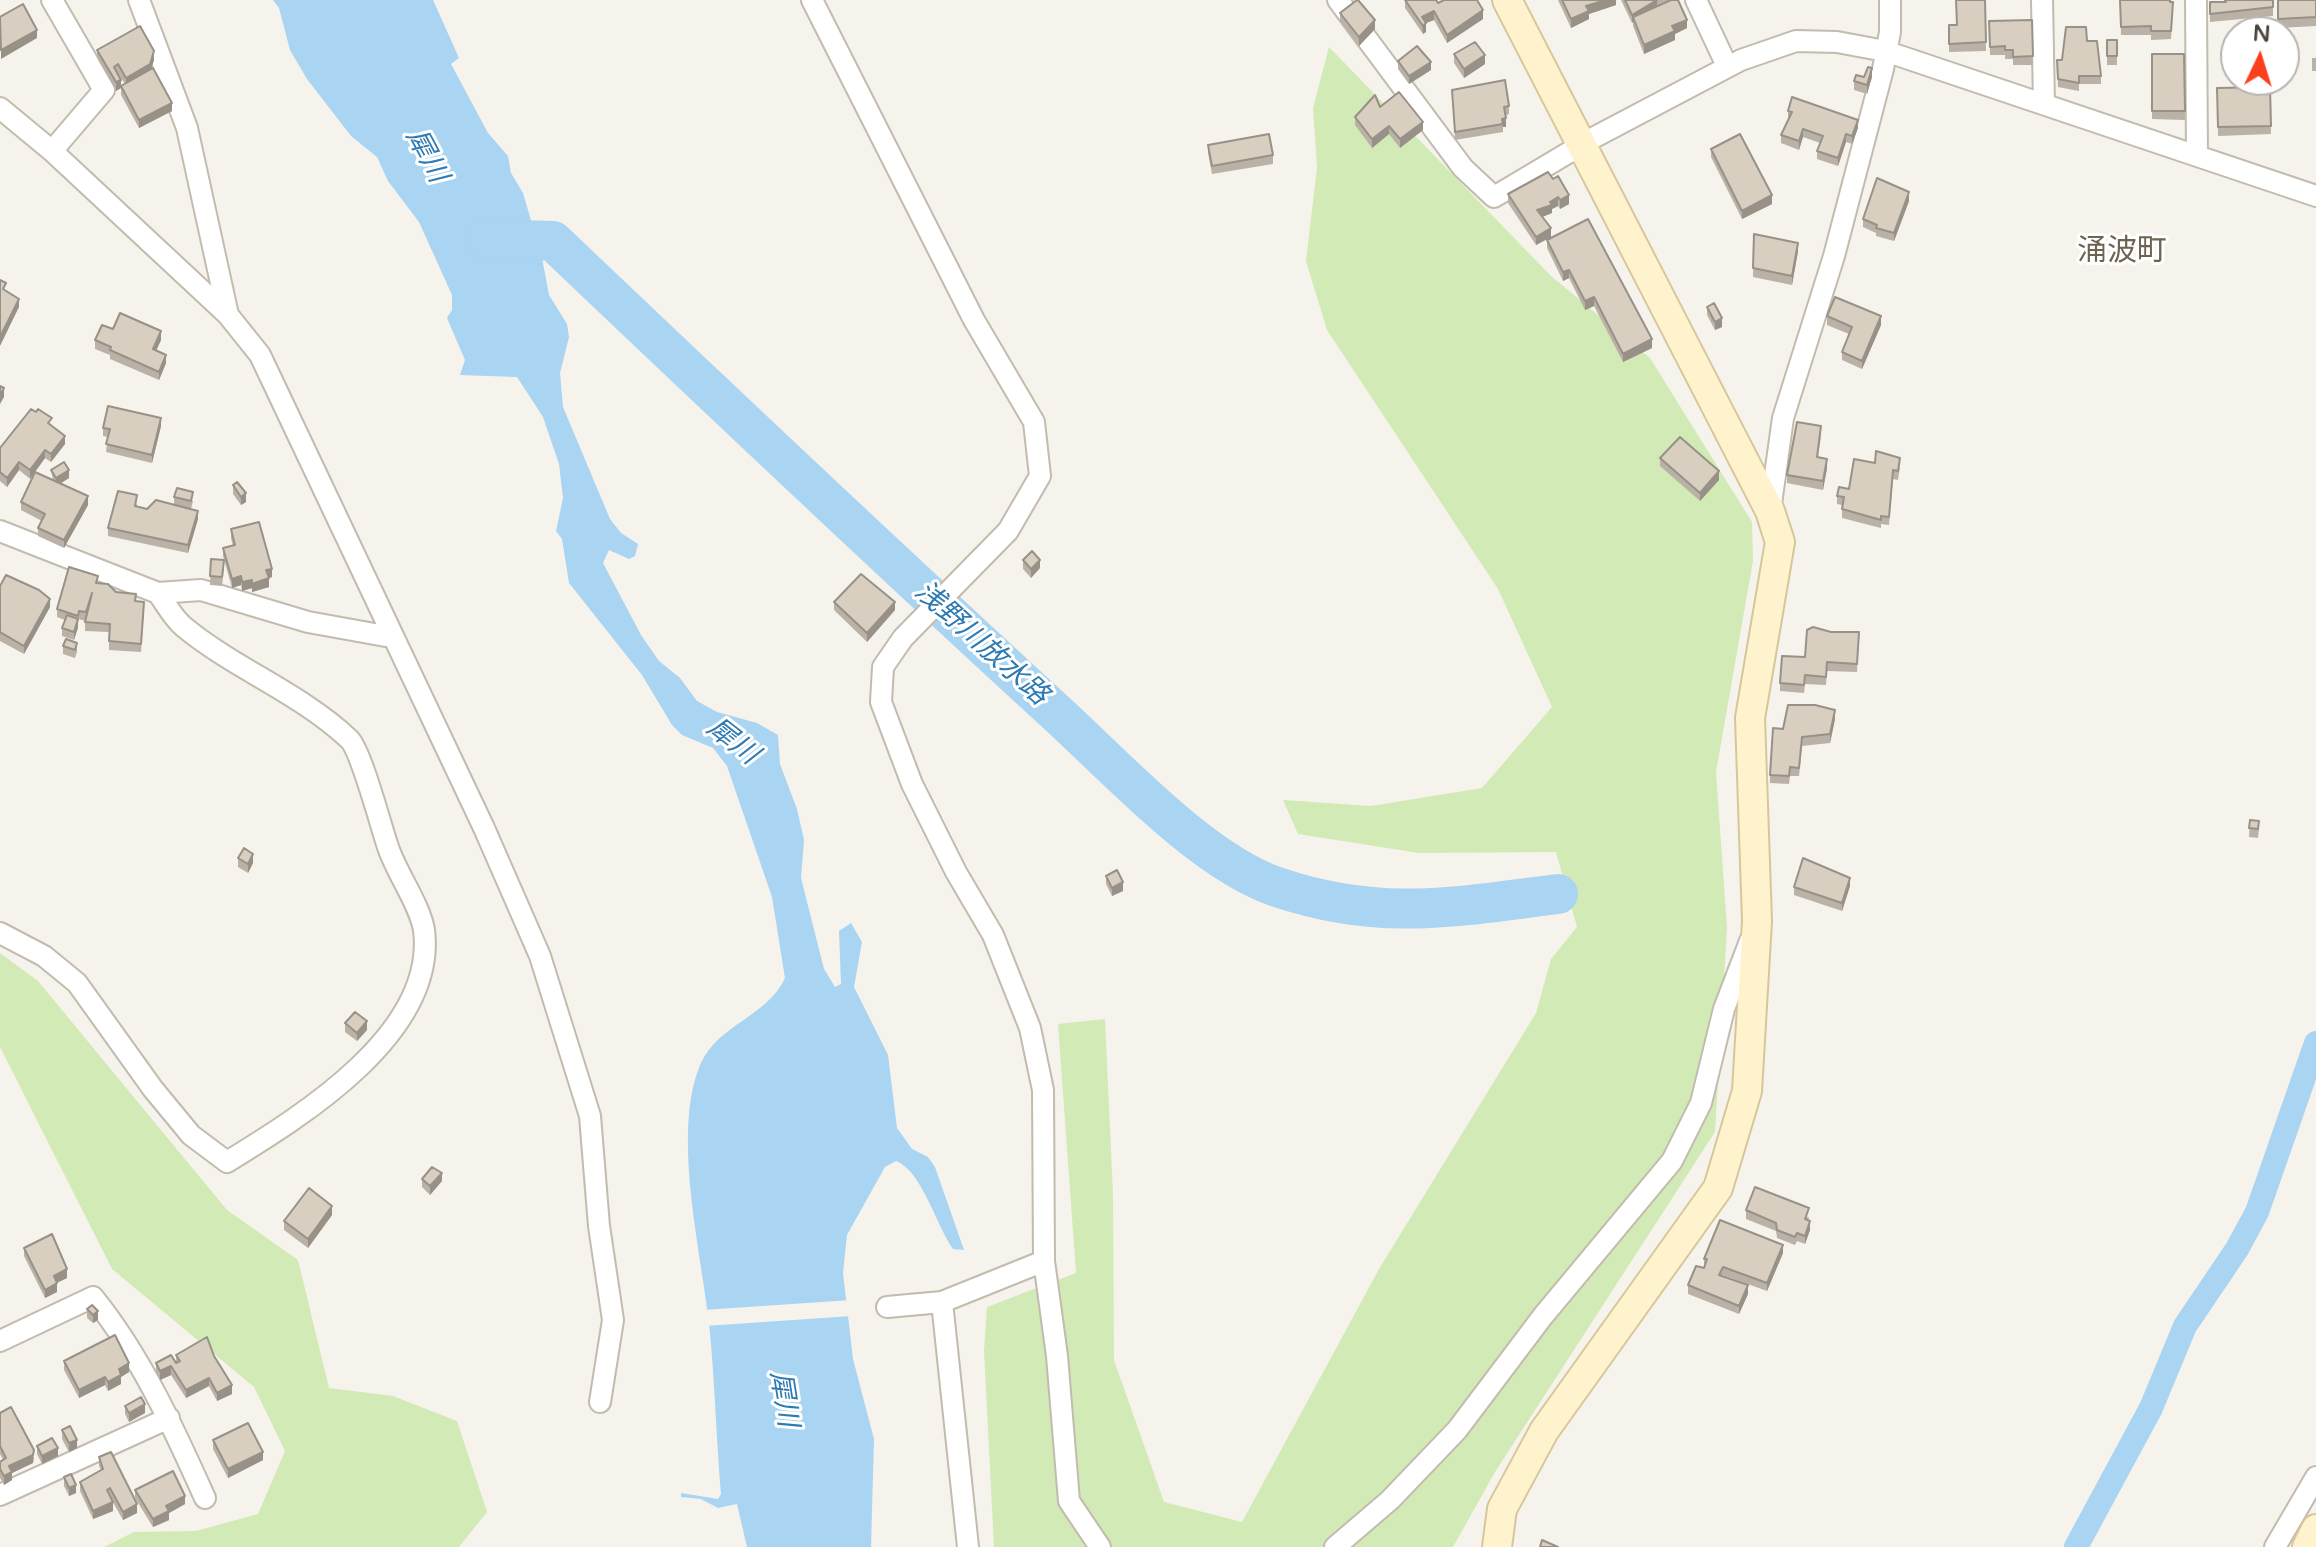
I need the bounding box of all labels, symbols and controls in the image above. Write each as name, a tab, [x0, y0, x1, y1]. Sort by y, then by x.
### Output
north arrow	[2220, 16, 2300, 96]
text: N	[2252, 20, 2271, 48]
water label: 犀川	[398, 123, 454, 189]
district label: 涌波町	[2077, 234, 2167, 270]
water label: 浅野川放水路	[907, 575, 1055, 713]
water label: 犀川	[700, 712, 764, 772]
water label: 犀川	[762, 1369, 804, 1429]

